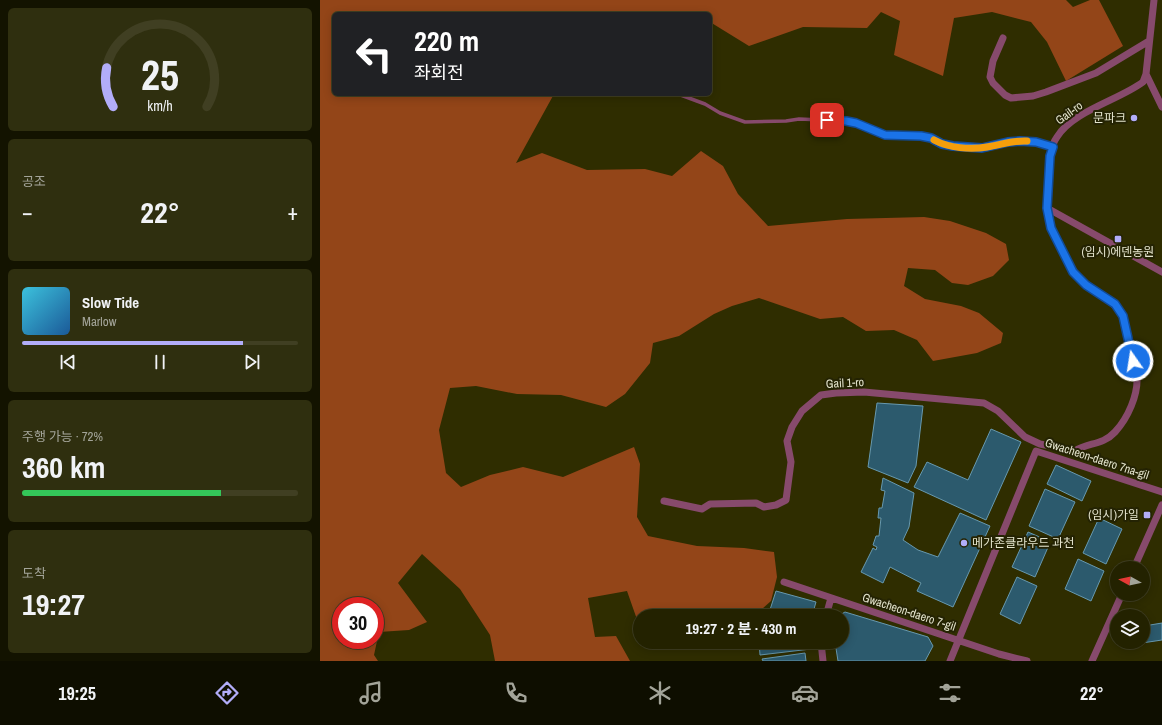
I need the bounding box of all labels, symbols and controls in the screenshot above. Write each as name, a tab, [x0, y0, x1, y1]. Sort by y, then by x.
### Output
text: 220 m	[414, 22, 479, 60]
icon: left	[348, 28, 400, 80]
text: 25	[141, 47, 179, 103]
text: 좌회전	[414, 60, 464, 85]
text: km/h	[147, 96, 173, 115]
street label: Gail-ro	[1052, 98, 1086, 128]
pin	[810, 103, 844, 137]
icon: arrive	[816, 109, 838, 131]
place label: 문파크	[1093, 110, 1126, 126]
marker: 문파크	[1129, 113, 1139, 123]
text: 공조	[22, 173, 46, 190]
text: 22°	[140, 192, 180, 232]
text: −	[22, 197, 33, 227]
text: +	[287, 197, 298, 227]
marker: (임시)에덴농원	[1113, 234, 1123, 244]
place label: (임시)에덴농원	[1082, 244, 1154, 260]
text: Slow Tide	[82, 292, 139, 313]
text: Marlow	[82, 313, 116, 330]
position arrow	[1112, 340, 1154, 382]
icon: previous	[57, 351, 79, 373]
icon: pause	[149, 351, 171, 373]
icon: next	[241, 351, 263, 373]
street label: Gail 1-ro	[825, 374, 865, 392]
text: 주행 가능 · 72%	[22, 428, 103, 445]
street label: Gwacheon-daero 7na-gil	[1043, 435, 1151, 483]
text: 360 km	[22, 447, 105, 487]
place label: (임시)가일	[1088, 507, 1139, 523]
marker: (임시)가일	[1142, 510, 1152, 520]
place label: 메가존클라우드 과천	[972, 535, 1074, 551]
marker: 메가존클라우드 과천	[959, 538, 969, 548]
north arrow	[1110, 561, 1150, 601]
map controls	[1110, 561, 1150, 649]
text: 도착	[22, 565, 46, 582]
text: 19:27	[22, 584, 85, 624]
street label: Gwacheon-daero 7-gil	[860, 589, 958, 635]
speed limit sign: 30	[332, 597, 384, 649]
button: layers	[1110, 609, 1150, 649]
text: 19:27 · 2 분 · 430 m	[686, 618, 796, 639]
icon: directions	[213, 679, 241, 707]
icon: music	[357, 679, 385, 707]
icon: phone	[502, 679, 530, 707]
icon: climate	[646, 679, 674, 707]
icon: car	[791, 679, 819, 707]
icon: filters	[936, 679, 964, 707]
text: 19:25	[58, 681, 96, 706]
text: 22°	[1080, 681, 1104, 706]

